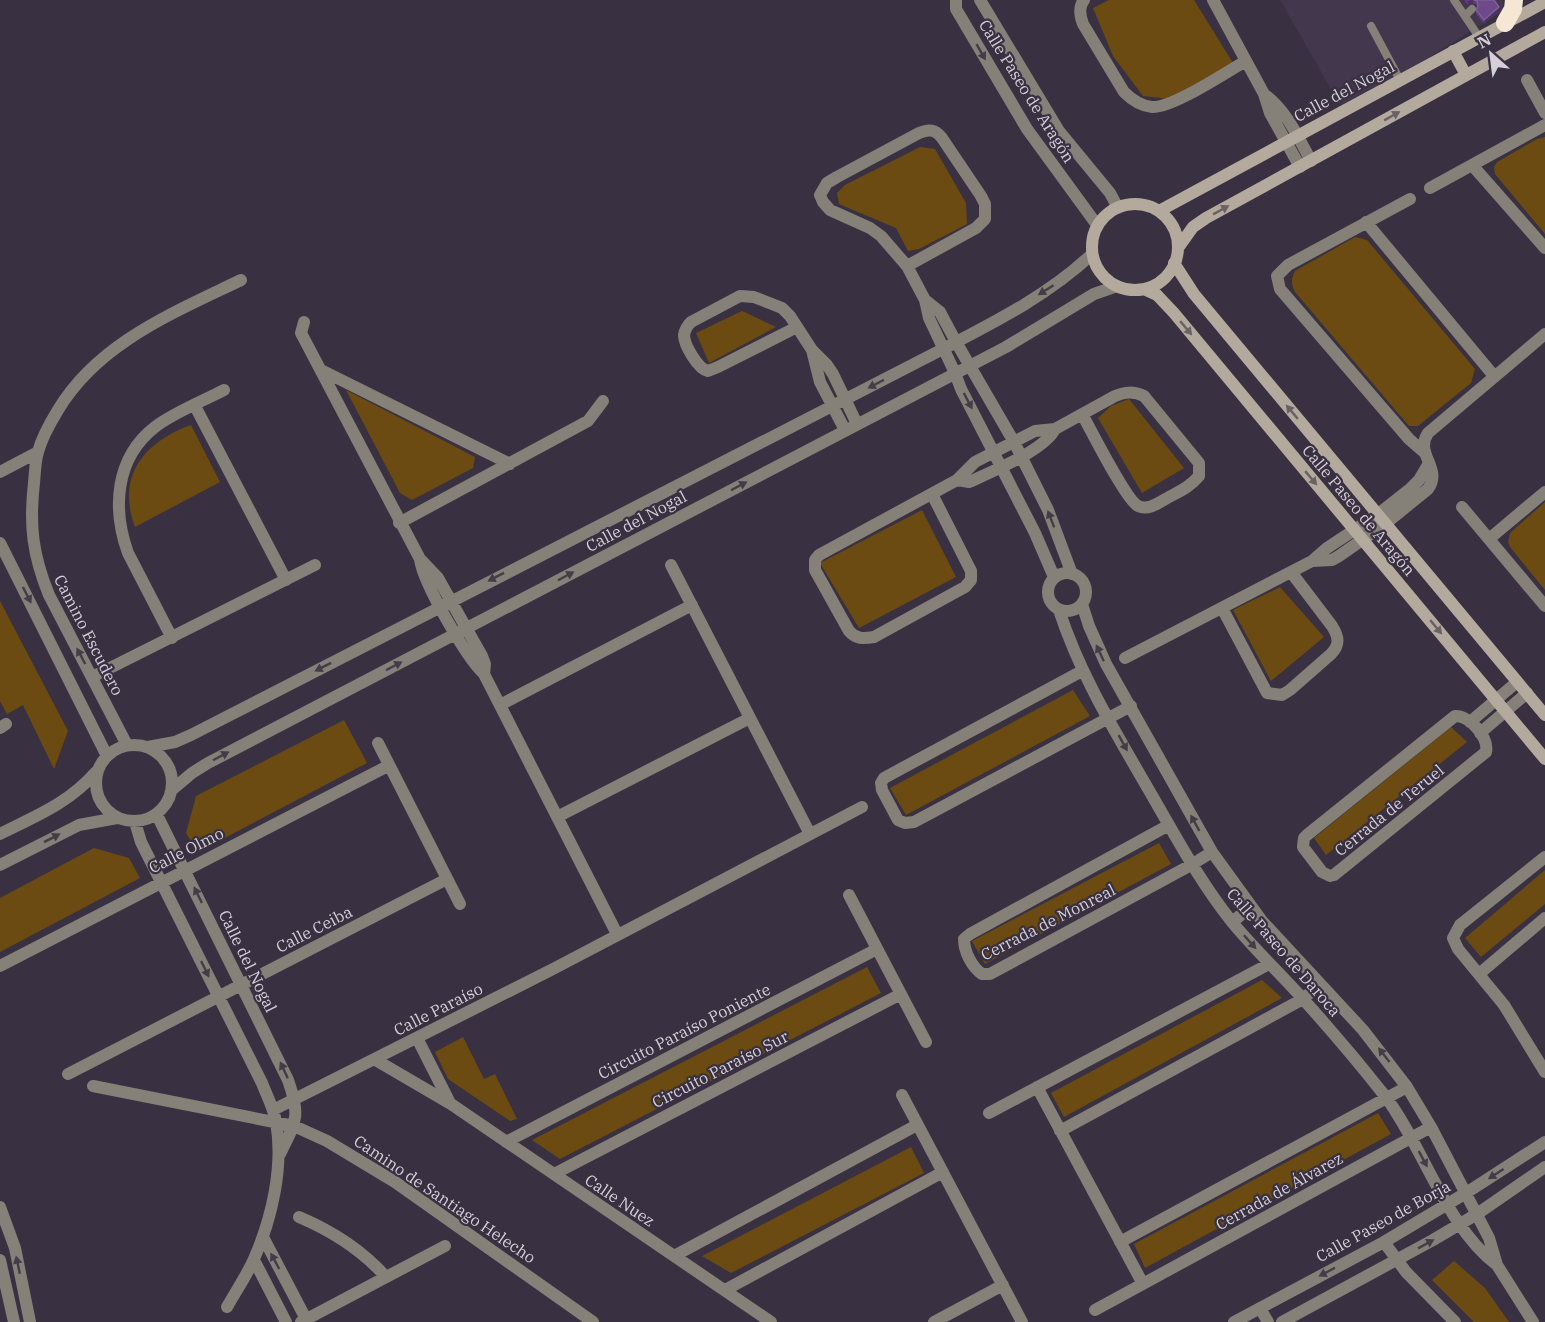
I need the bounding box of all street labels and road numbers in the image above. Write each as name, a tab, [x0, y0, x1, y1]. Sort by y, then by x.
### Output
street label: Calle Paseo de Aragón	[975, 16, 1079, 166]
street label: Calle del Nogal	[1290, 56, 1398, 126]
street label: Calle Paseo de Aragón	[1298, 440, 1420, 580]
street label: Calle del Nogal	[582, 486, 690, 556]
street label: Camino Escudero	[50, 571, 128, 699]
street label: Cerrada de Teruel	[1330, 760, 1448, 860]
street label: Calle Olmo	[145, 823, 227, 877]
street label: Cerrada de Monreal	[977, 879, 1119, 965]
street label: Calle Paseo de Daroca	[1223, 884, 1345, 1021]
street label: Calle Ceiba	[272, 901, 356, 957]
street label: Calle del Nogal	[215, 907, 281, 1016]
street label: Calle Paraíso	[390, 978, 486, 1040]
street label: Circuito Paraíso Poniente	[594, 979, 774, 1083]
street label: Circuito Paraíso Sur	[648, 1026, 792, 1112]
street label: Camino de Santiago Helecho	[350, 1131, 540, 1267]
street label: Cerrada de Álvarez	[1211, 1147, 1346, 1234]
street label: Calle Nuez	[581, 1169, 659, 1231]
street label: Calle Paseo de Borja	[1312, 1176, 1454, 1266]

